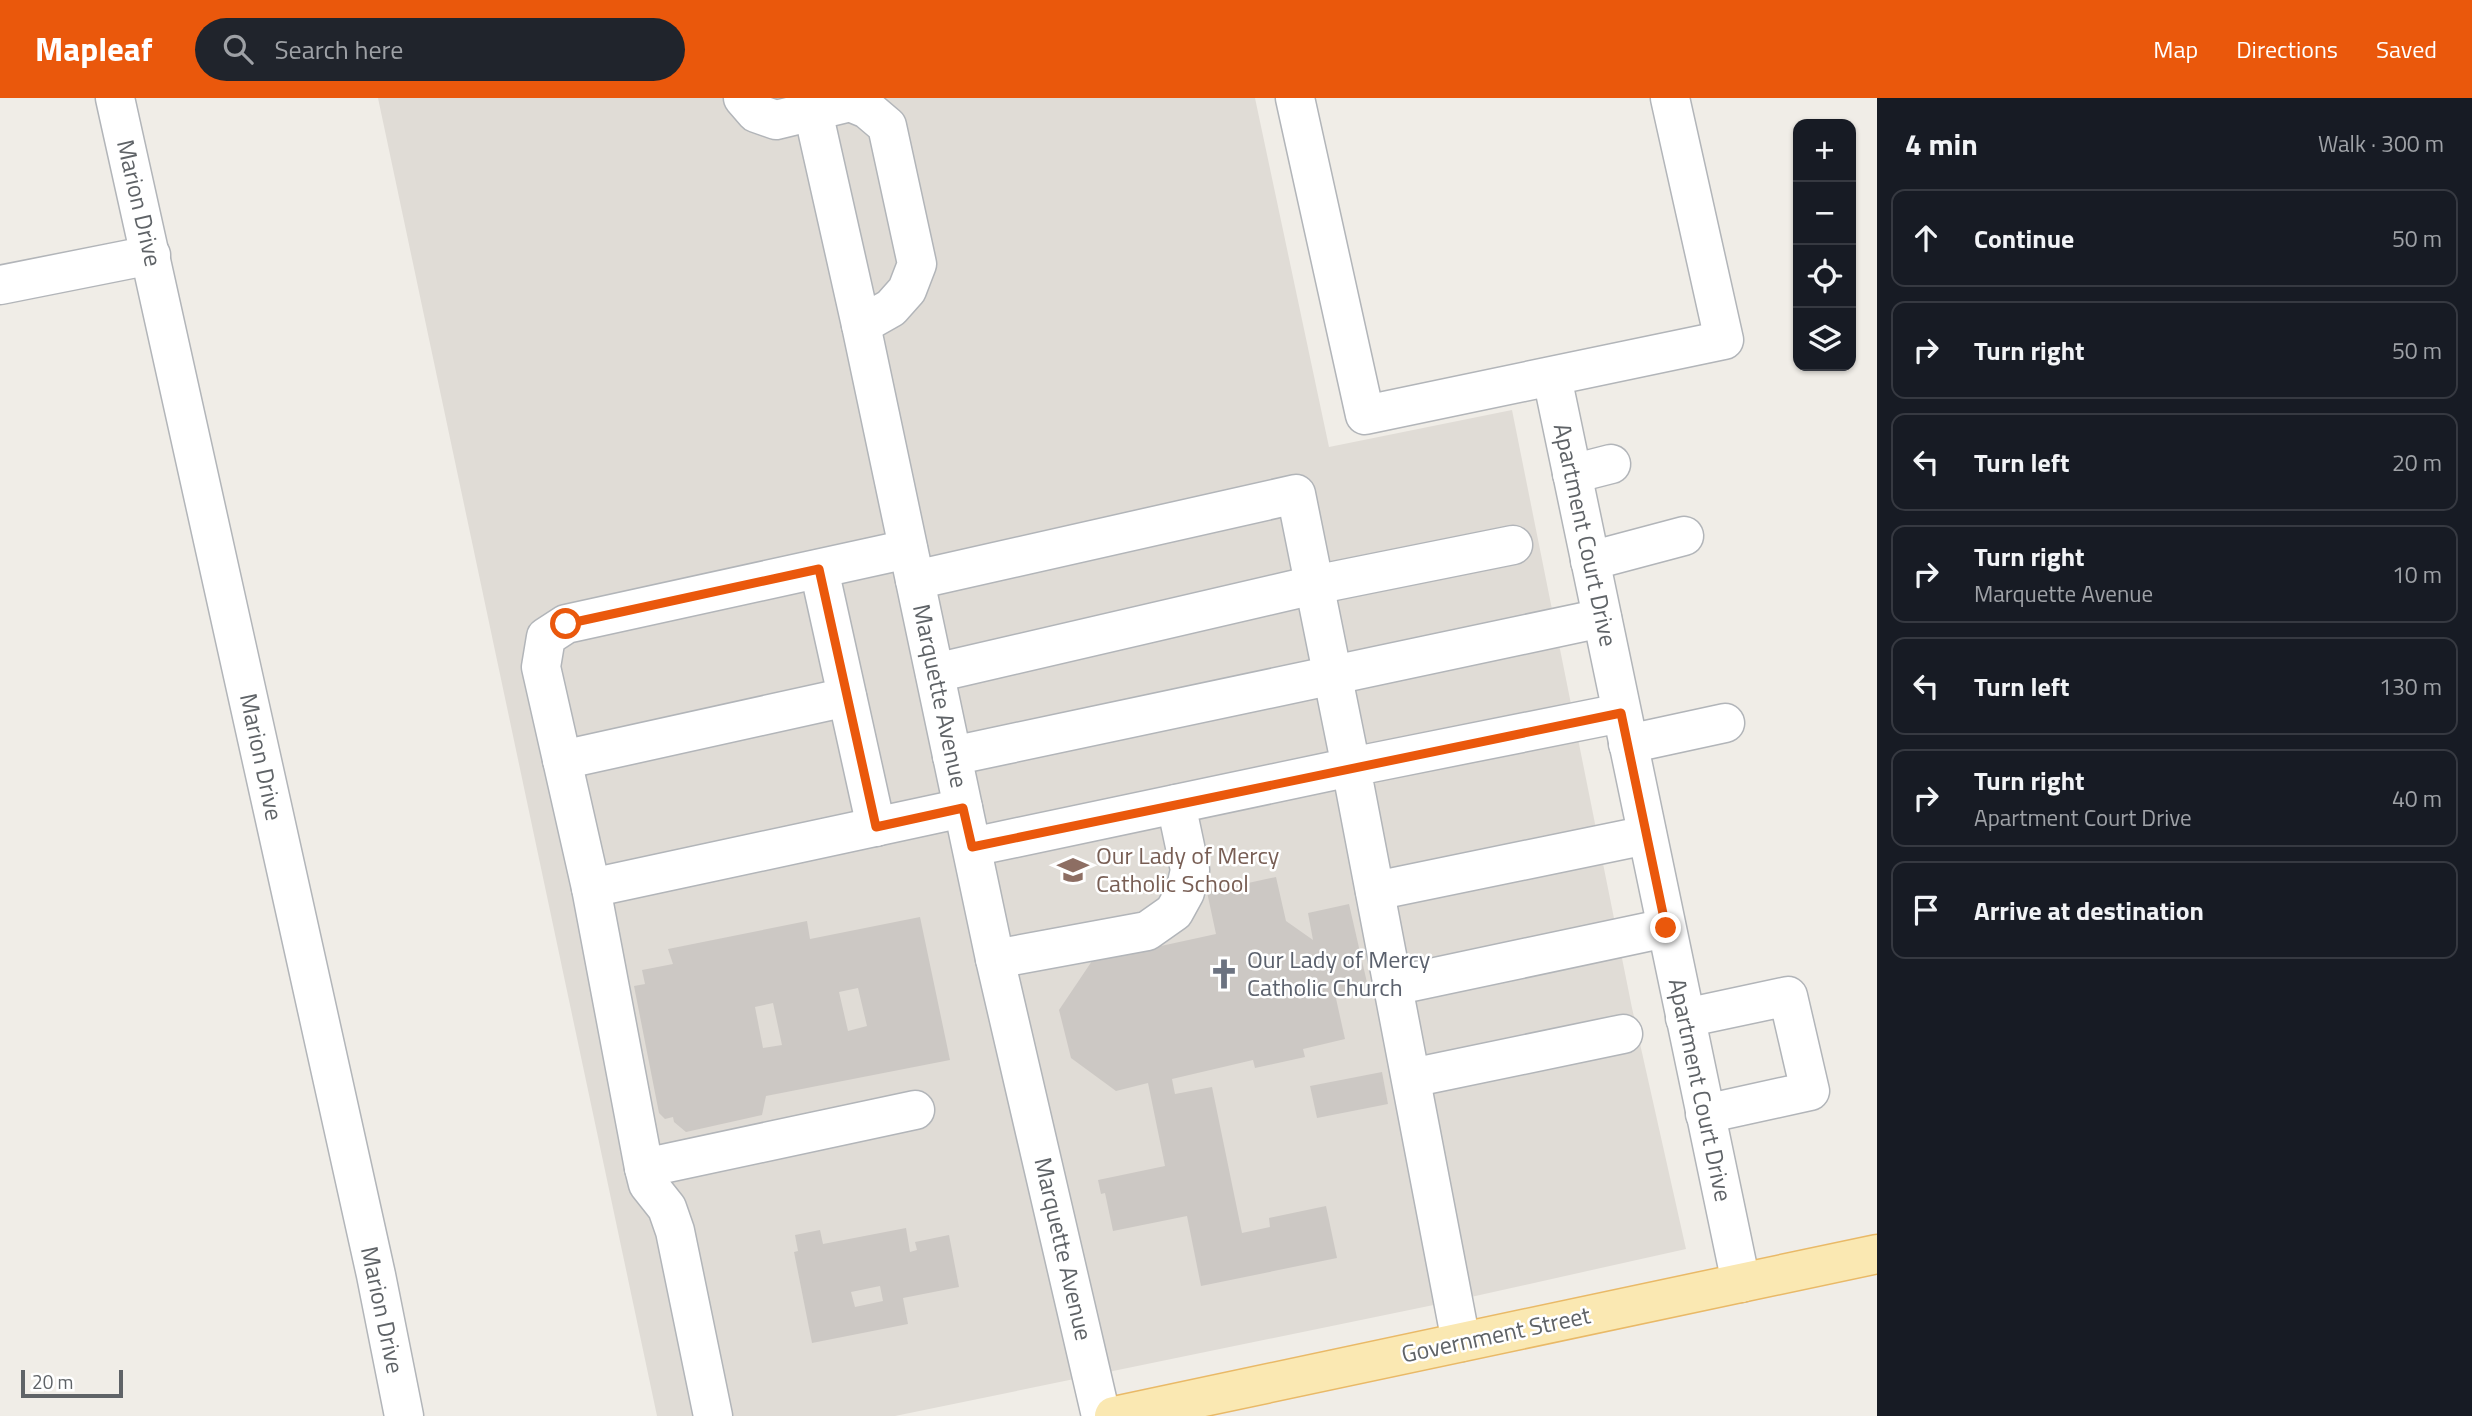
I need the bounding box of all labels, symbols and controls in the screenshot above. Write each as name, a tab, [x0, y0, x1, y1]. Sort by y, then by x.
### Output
search box	[195, 18, 685, 81]
text: Mapleaf	[35, 24, 153, 74]
icon: search	[219, 30, 257, 68]
text: Search here	[275, 30, 403, 69]
text: Map	[2153, 31, 2198, 67]
text: Directions	[2236, 31, 2338, 67]
text: Saved	[2376, 31, 2437, 67]
map controls	[1793, 119, 1856, 371]
button: +	[1793, 119, 1856, 182]
text: 4 min	[1905, 121, 1978, 167]
text: Walk · 300 m	[2318, 126, 2444, 161]
street label: Marion Drive	[108, 136, 172, 270]
button: −	[1793, 182, 1856, 245]
icon: ahead	[1907, 219, 1945, 257]
text: Continue	[1974, 219, 2074, 258]
text: 50 m	[2392, 221, 2442, 256]
button: locate	[1793, 245, 1856, 308]
button: layers	[1793, 308, 1856, 371]
icon: right	[1907, 331, 1945, 369]
text: Turn right	[1974, 331, 2085, 370]
text: 50 m	[2392, 333, 2442, 368]
street label: Apartment Court Drive	[1545, 420, 1627, 650]
icon: left	[1907, 443, 1945, 481]
text: Turn left	[1974, 443, 2069, 482]
text: 20 m	[2392, 445, 2442, 480]
text: Turn right	[1974, 537, 2085, 576]
icon: right	[1907, 555, 1945, 593]
text: 10 m	[2392, 557, 2442, 592]
text: Marquette Avenue	[1974, 576, 2153, 611]
street label: Marquette Avenue	[904, 601, 978, 791]
route start	[550, 608, 581, 639]
icon: left	[1907, 667, 1945, 705]
text: Turn left	[1974, 667, 2069, 706]
text: 130 m	[2379, 669, 2442, 704]
street label: Marion Drive	[231, 690, 293, 824]
text: Turn right	[1974, 761, 2085, 800]
icon: right	[1907, 779, 1945, 817]
text: 40 m	[2392, 781, 2442, 816]
text: Apartment Court Drive	[1974, 800, 2192, 835]
place label: Our Lady of Mercy Catholic School	[1096, 837, 1280, 901]
school or university icon: Our Lady of Mercy Catholic School	[1056, 853, 1090, 887]
icon: arrive	[1907, 891, 1945, 929]
text: Arrive at destination	[1974, 891, 2204, 930]
route end	[1650, 912, 1681, 943]
place label: Our Lady of Mercy Catholic Church	[1247, 941, 1431, 1005]
church icon: Our Lady of Mercy Catholic Church	[1207, 957, 1241, 991]
street label: Apartment Court Drive	[1660, 975, 1742, 1205]
street label: Marquette Avenue	[1025, 1154, 1103, 1344]
street label: Marion Drive	[352, 1243, 414, 1377]
street label: Government Street	[1398, 1296, 1594, 1372]
scale bar	[21, 1367, 122, 1399]
text: 20 m	[32, 1367, 73, 1396]

